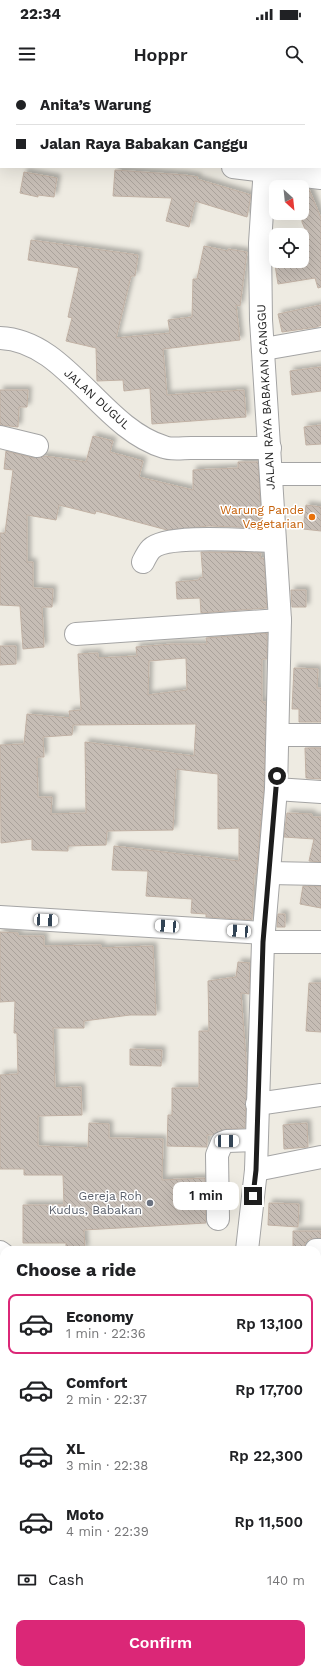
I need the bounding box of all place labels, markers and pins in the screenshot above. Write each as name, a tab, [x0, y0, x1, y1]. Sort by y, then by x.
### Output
place label: Warung Pande Vegetarian	[220, 503, 304, 531]
marker: Warung Pande Vegetarian	[307, 512, 317, 522]
place label: Gereja Roh Kudus, Babakan	[49, 1189, 142, 1217]
marker: Gereja Roh Kudus, Babakan	[145, 1198, 155, 1208]

